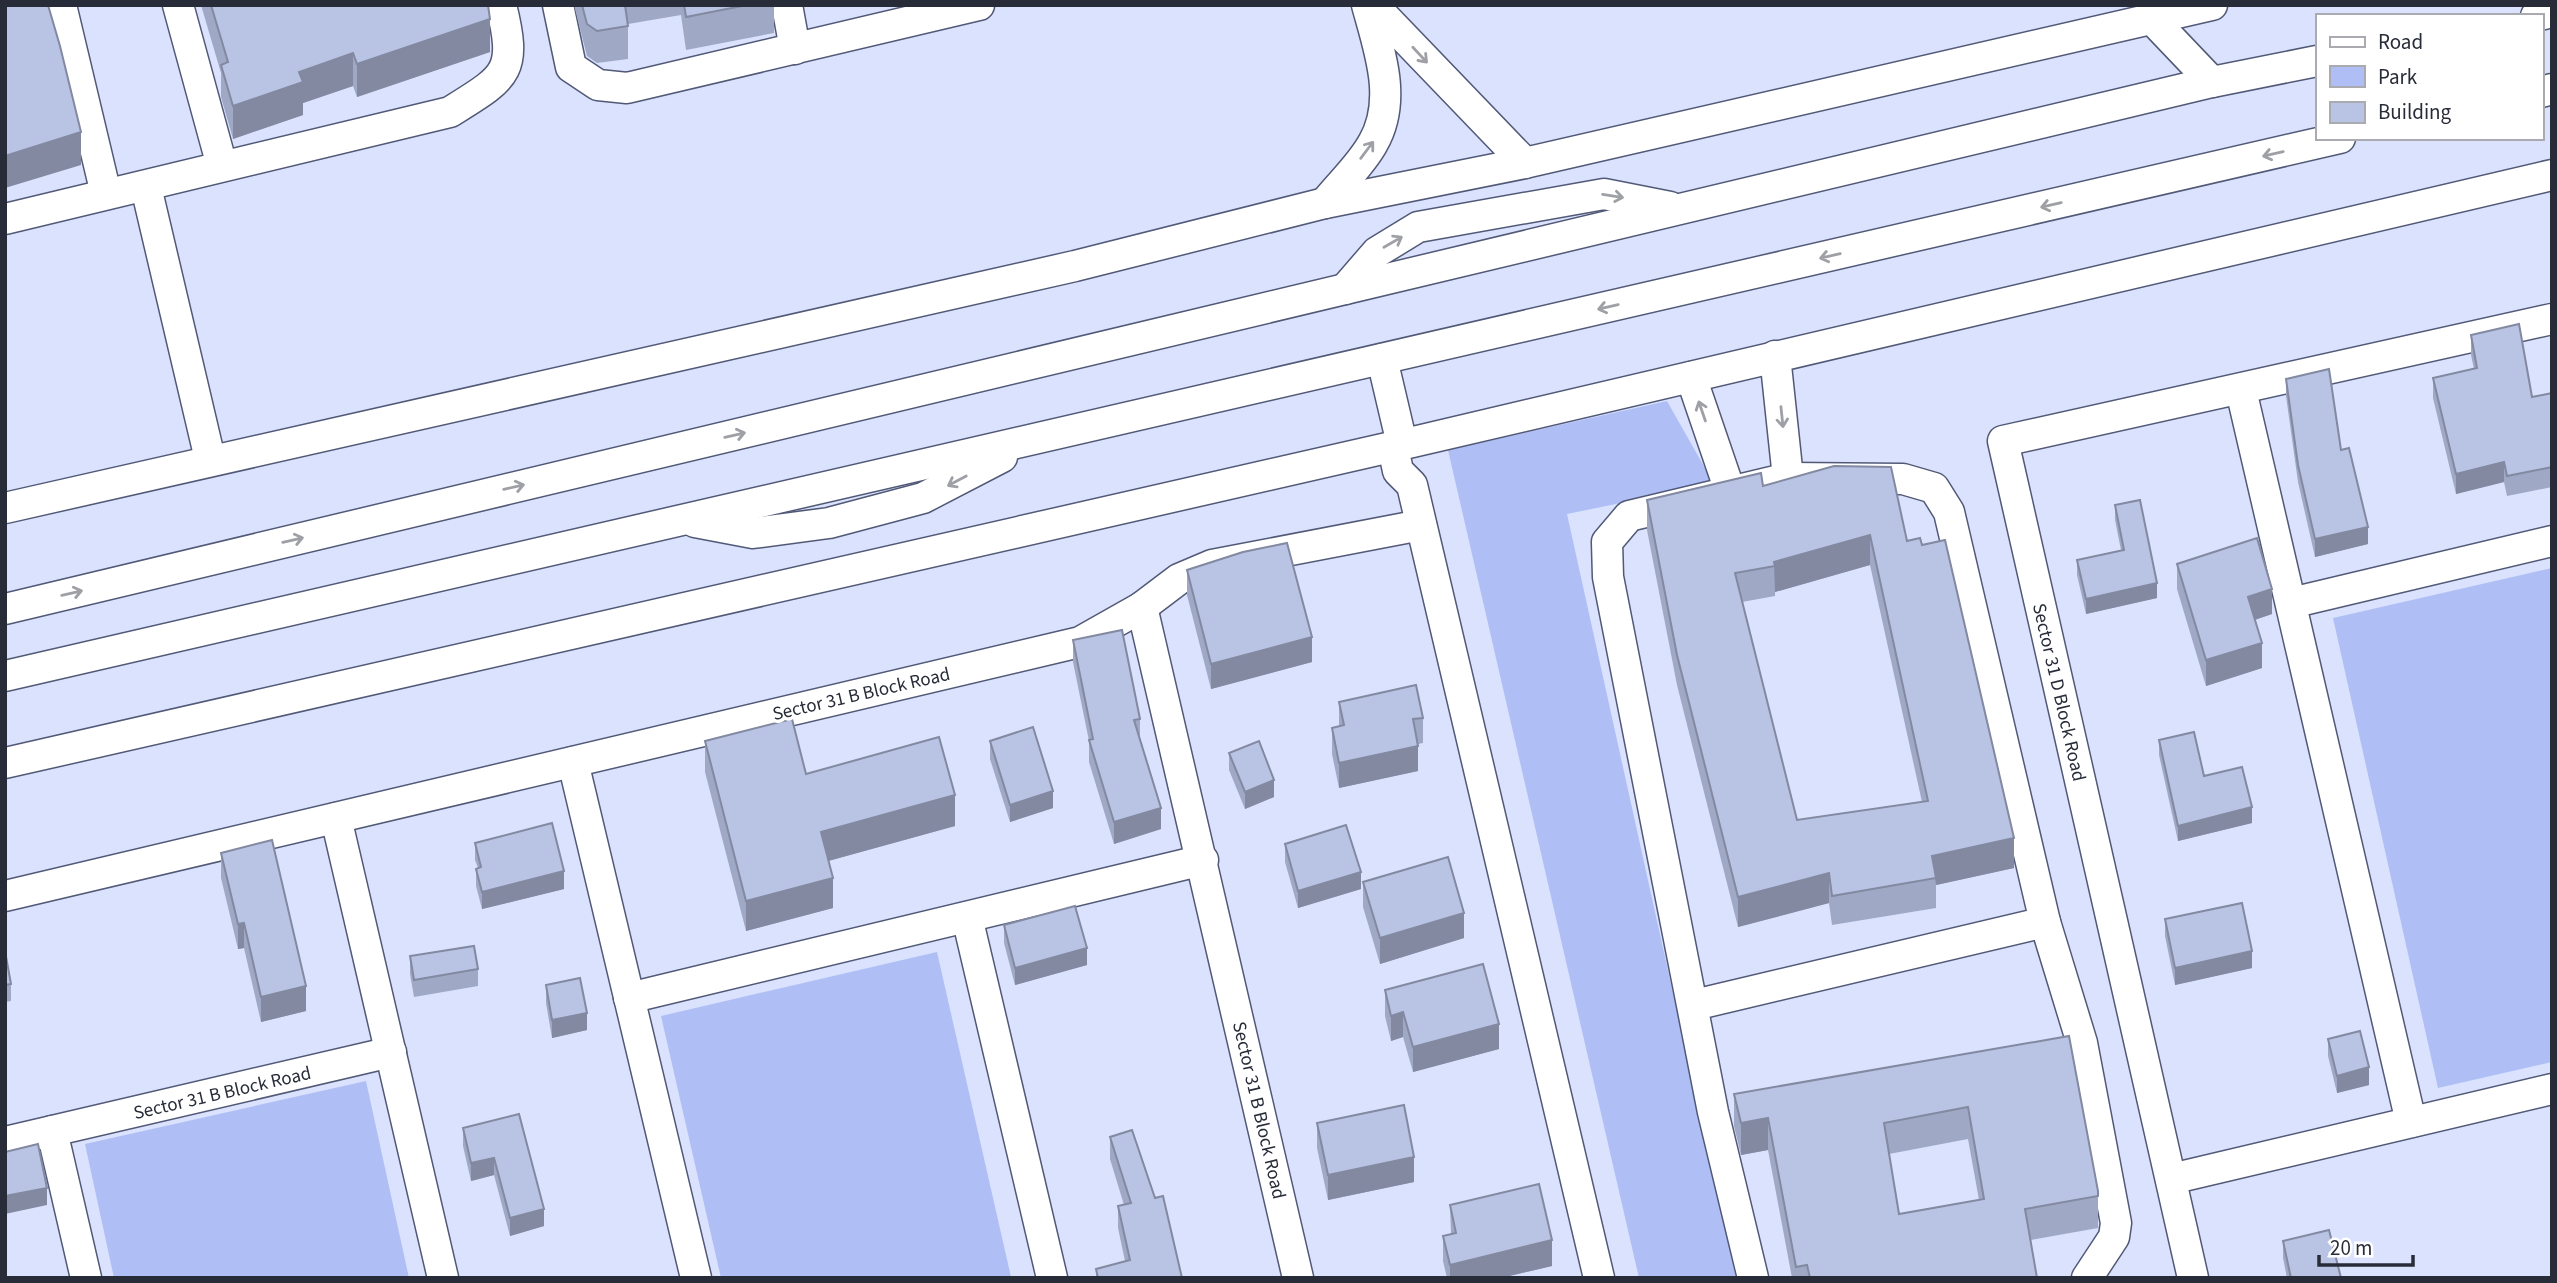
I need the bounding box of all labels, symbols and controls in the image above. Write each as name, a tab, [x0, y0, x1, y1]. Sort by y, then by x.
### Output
legend	[2316, 14, 2543, 140]
text: Road	[2378, 27, 2423, 57]
one-way arrow	[1412, 46, 1429, 63]
text: Park	[2378, 62, 2418, 92]
text: Building	[2378, 97, 2452, 127]
one-way arrow	[1360, 141, 1375, 160]
one-way arrow	[2262, 147, 2285, 161]
one-way arrow	[1601, 190, 1624, 203]
one-way arrow	[2040, 198, 2063, 212]
one-way arrow	[1382, 235, 1403, 248]
one-way arrow	[1819, 249, 1842, 263]
one-way arrow	[1597, 300, 1620, 314]
one-way arrow	[1695, 400, 1707, 422]
one-way arrow	[1775, 405, 1788, 428]
one-way arrow	[724, 427, 746, 440]
one-way arrow	[947, 474, 968, 488]
one-way arrow	[502, 480, 525, 494]
one-way arrow	[281, 533, 304, 546]
one-way arrow	[60, 586, 83, 599]
street label: Sector 31 D Block Road	[2025, 601, 2092, 784]
street label: Sector 31 B Block Road	[770, 661, 953, 728]
street label: Sector 31 B Block Road	[1225, 1019, 1292, 1202]
street label: Sector 31 B Block Road	[131, 1060, 314, 1127]
scale bar	[2319, 1224, 2414, 1268]
text: 20 m	[2330, 1233, 2372, 1263]

